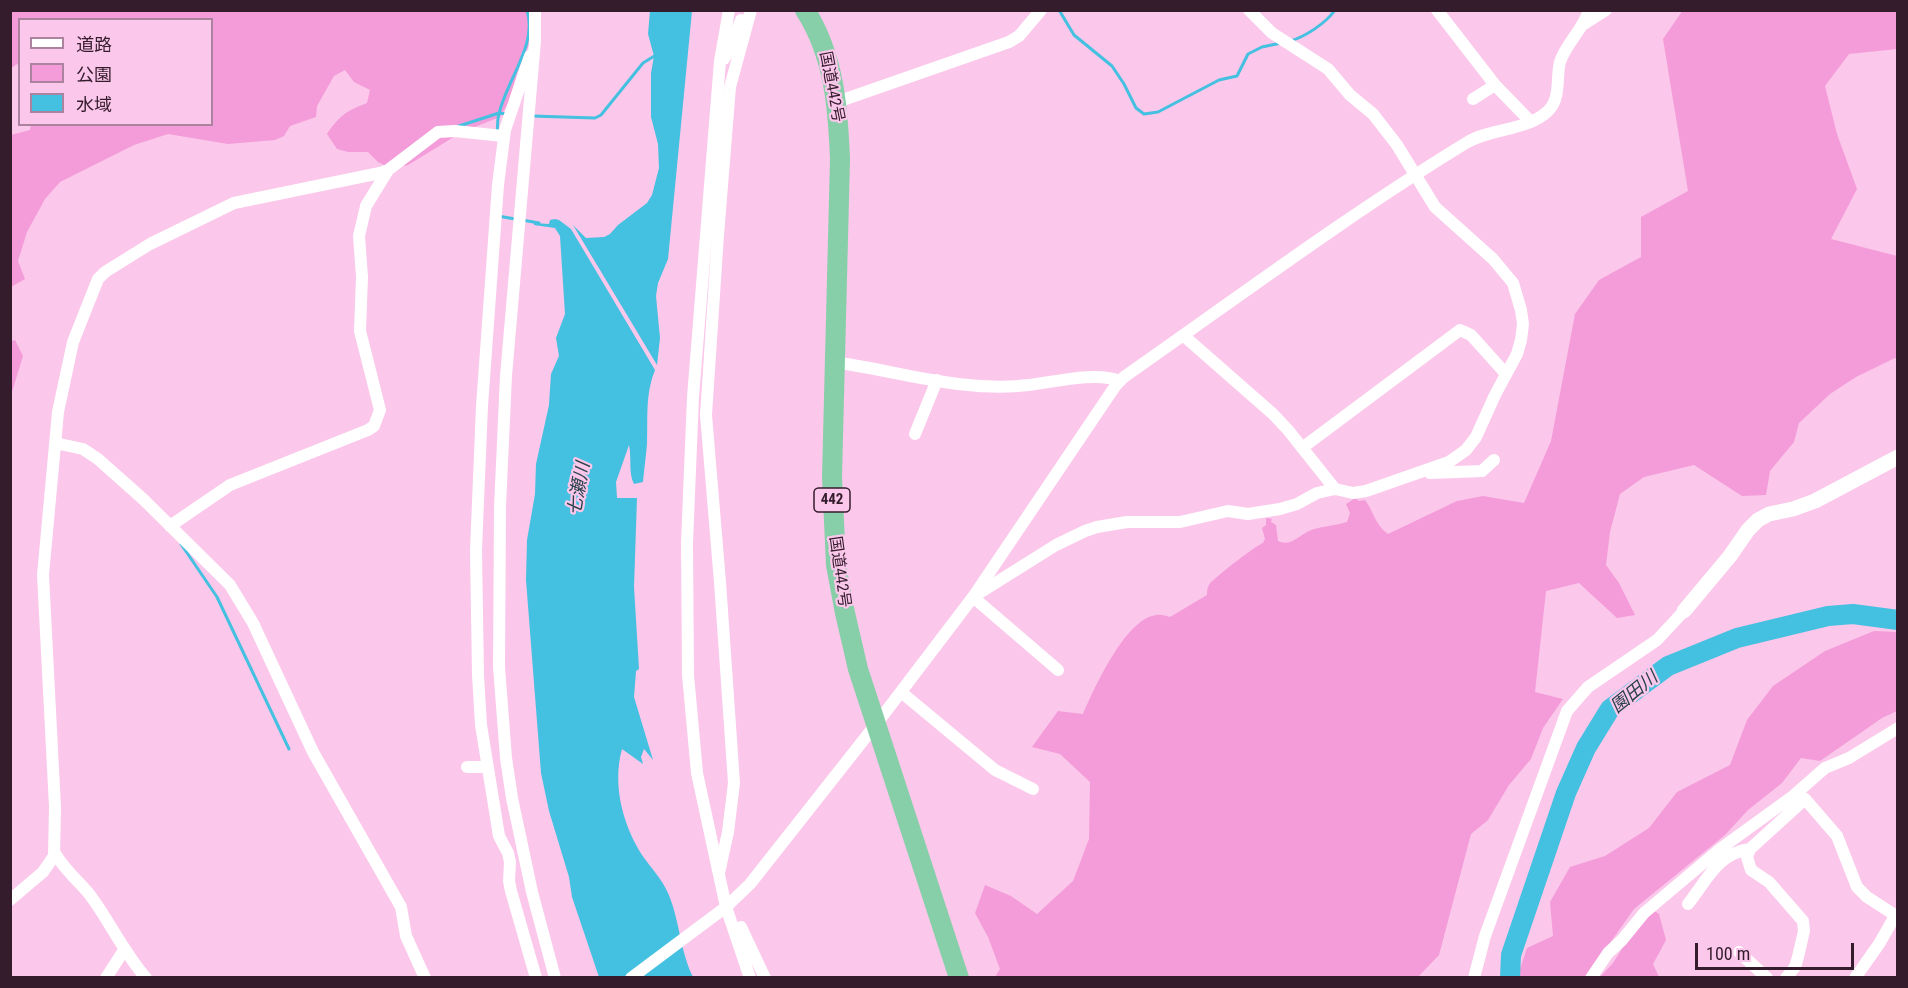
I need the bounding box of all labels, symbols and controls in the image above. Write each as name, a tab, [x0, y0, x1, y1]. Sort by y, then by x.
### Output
legend	[18, 18, 213, 126]
text: 道路	[76, 34, 112, 55]
street label: 国道442号	[815, 50, 847, 124]
text: 公園	[76, 64, 112, 85]
text: 水域	[76, 94, 112, 115]
water label: 七瀬川	[565, 461, 595, 517]
road number: 442	[814, 488, 850, 512]
street label: 国道442号	[825, 535, 853, 609]
water label: 園田川	[1607, 668, 1663, 718]
scale bar	[1698, 931, 1857, 969]
text: 100 m	[1706, 943, 1750, 964]

